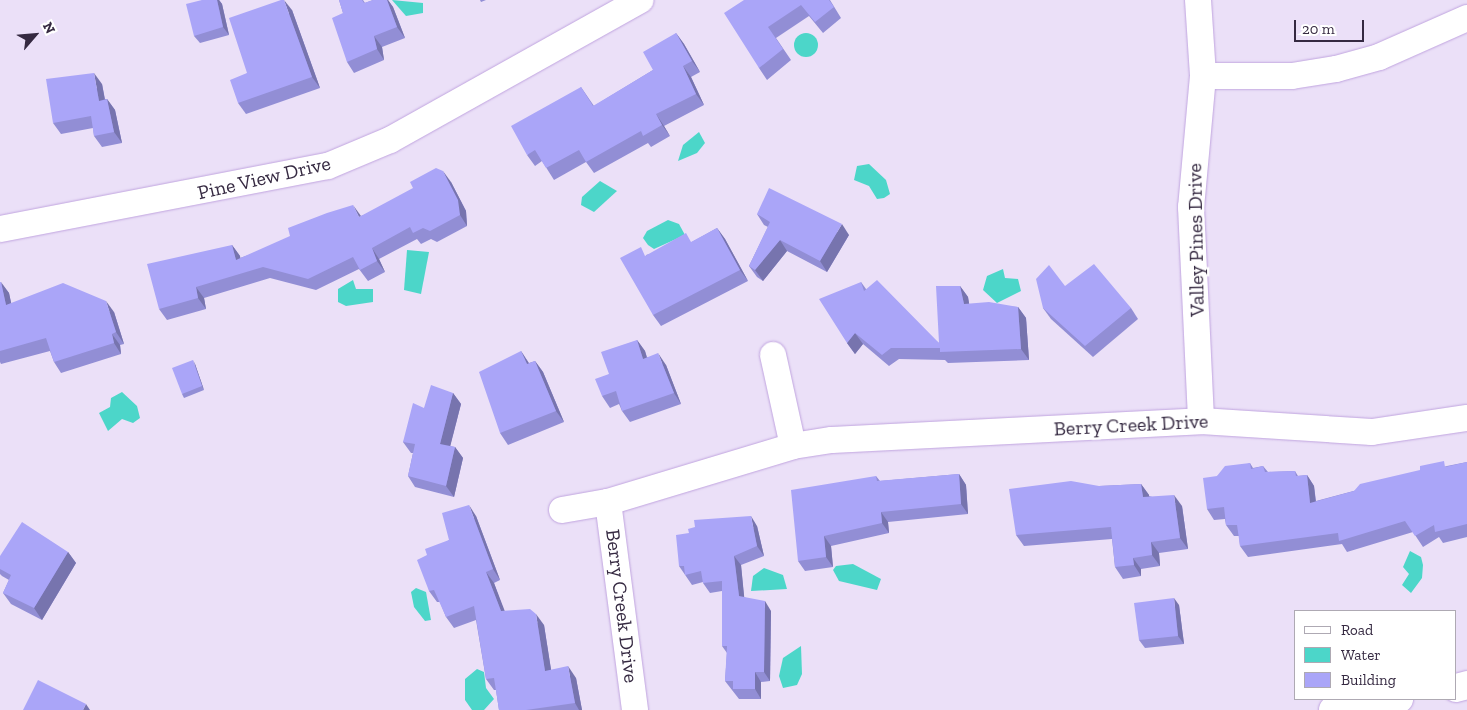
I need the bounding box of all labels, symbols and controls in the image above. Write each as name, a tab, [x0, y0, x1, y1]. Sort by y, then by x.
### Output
north arrow	[10, 10, 60, 60]
scale bar	[1297, 10, 1367, 42]
text: N	[39, 19, 59, 37]
text: 20 m	[1302, 20, 1335, 38]
street label: Pine View Drive	[195, 151, 333, 205]
street label: Valley Pines Drive	[1183, 163, 1209, 317]
street label: Berry Creek Drive	[1053, 409, 1209, 441]
street label: Berry Creek Drive	[601, 528, 643, 684]
legend	[1294, 610, 1457, 700]
text: Road	[1341, 621, 1373, 639]
text: Water	[1341, 646, 1381, 664]
text: Building	[1341, 671, 1396, 689]

